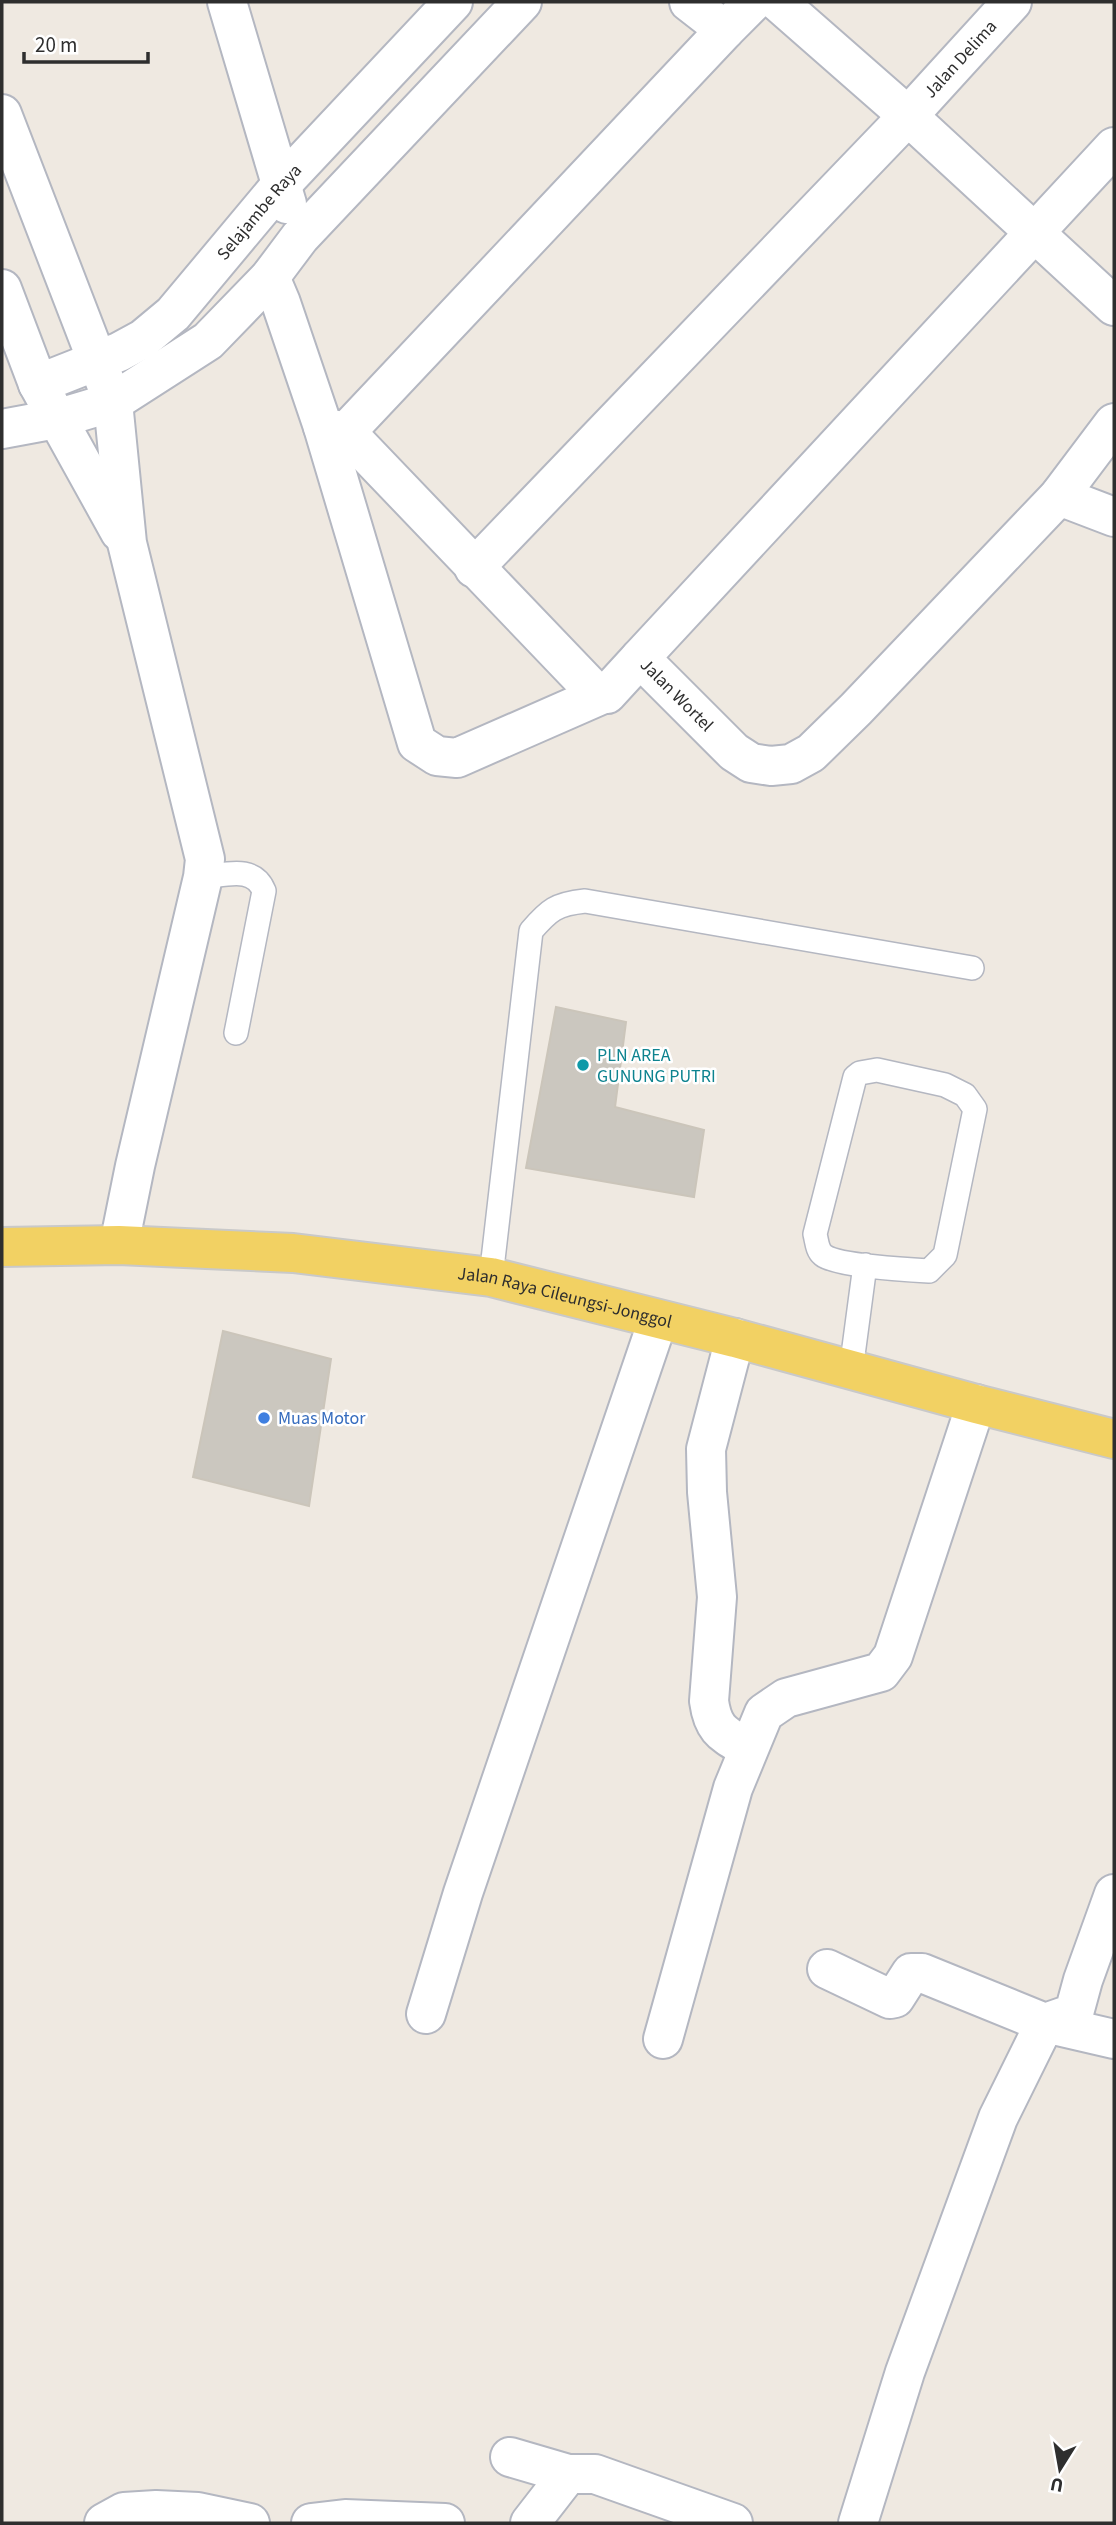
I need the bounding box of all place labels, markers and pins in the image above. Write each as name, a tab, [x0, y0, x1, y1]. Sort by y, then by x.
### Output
place label: PLN AREA GUNUNG PUTRI	[597, 1043, 716, 1089]
marker: PLN AREA GUNUNG PUTRI	[575, 1057, 591, 1073]
place label: Muas Motor	[278, 1406, 366, 1431]
marker: Muas Motor	[256, 1410, 272, 1426]

